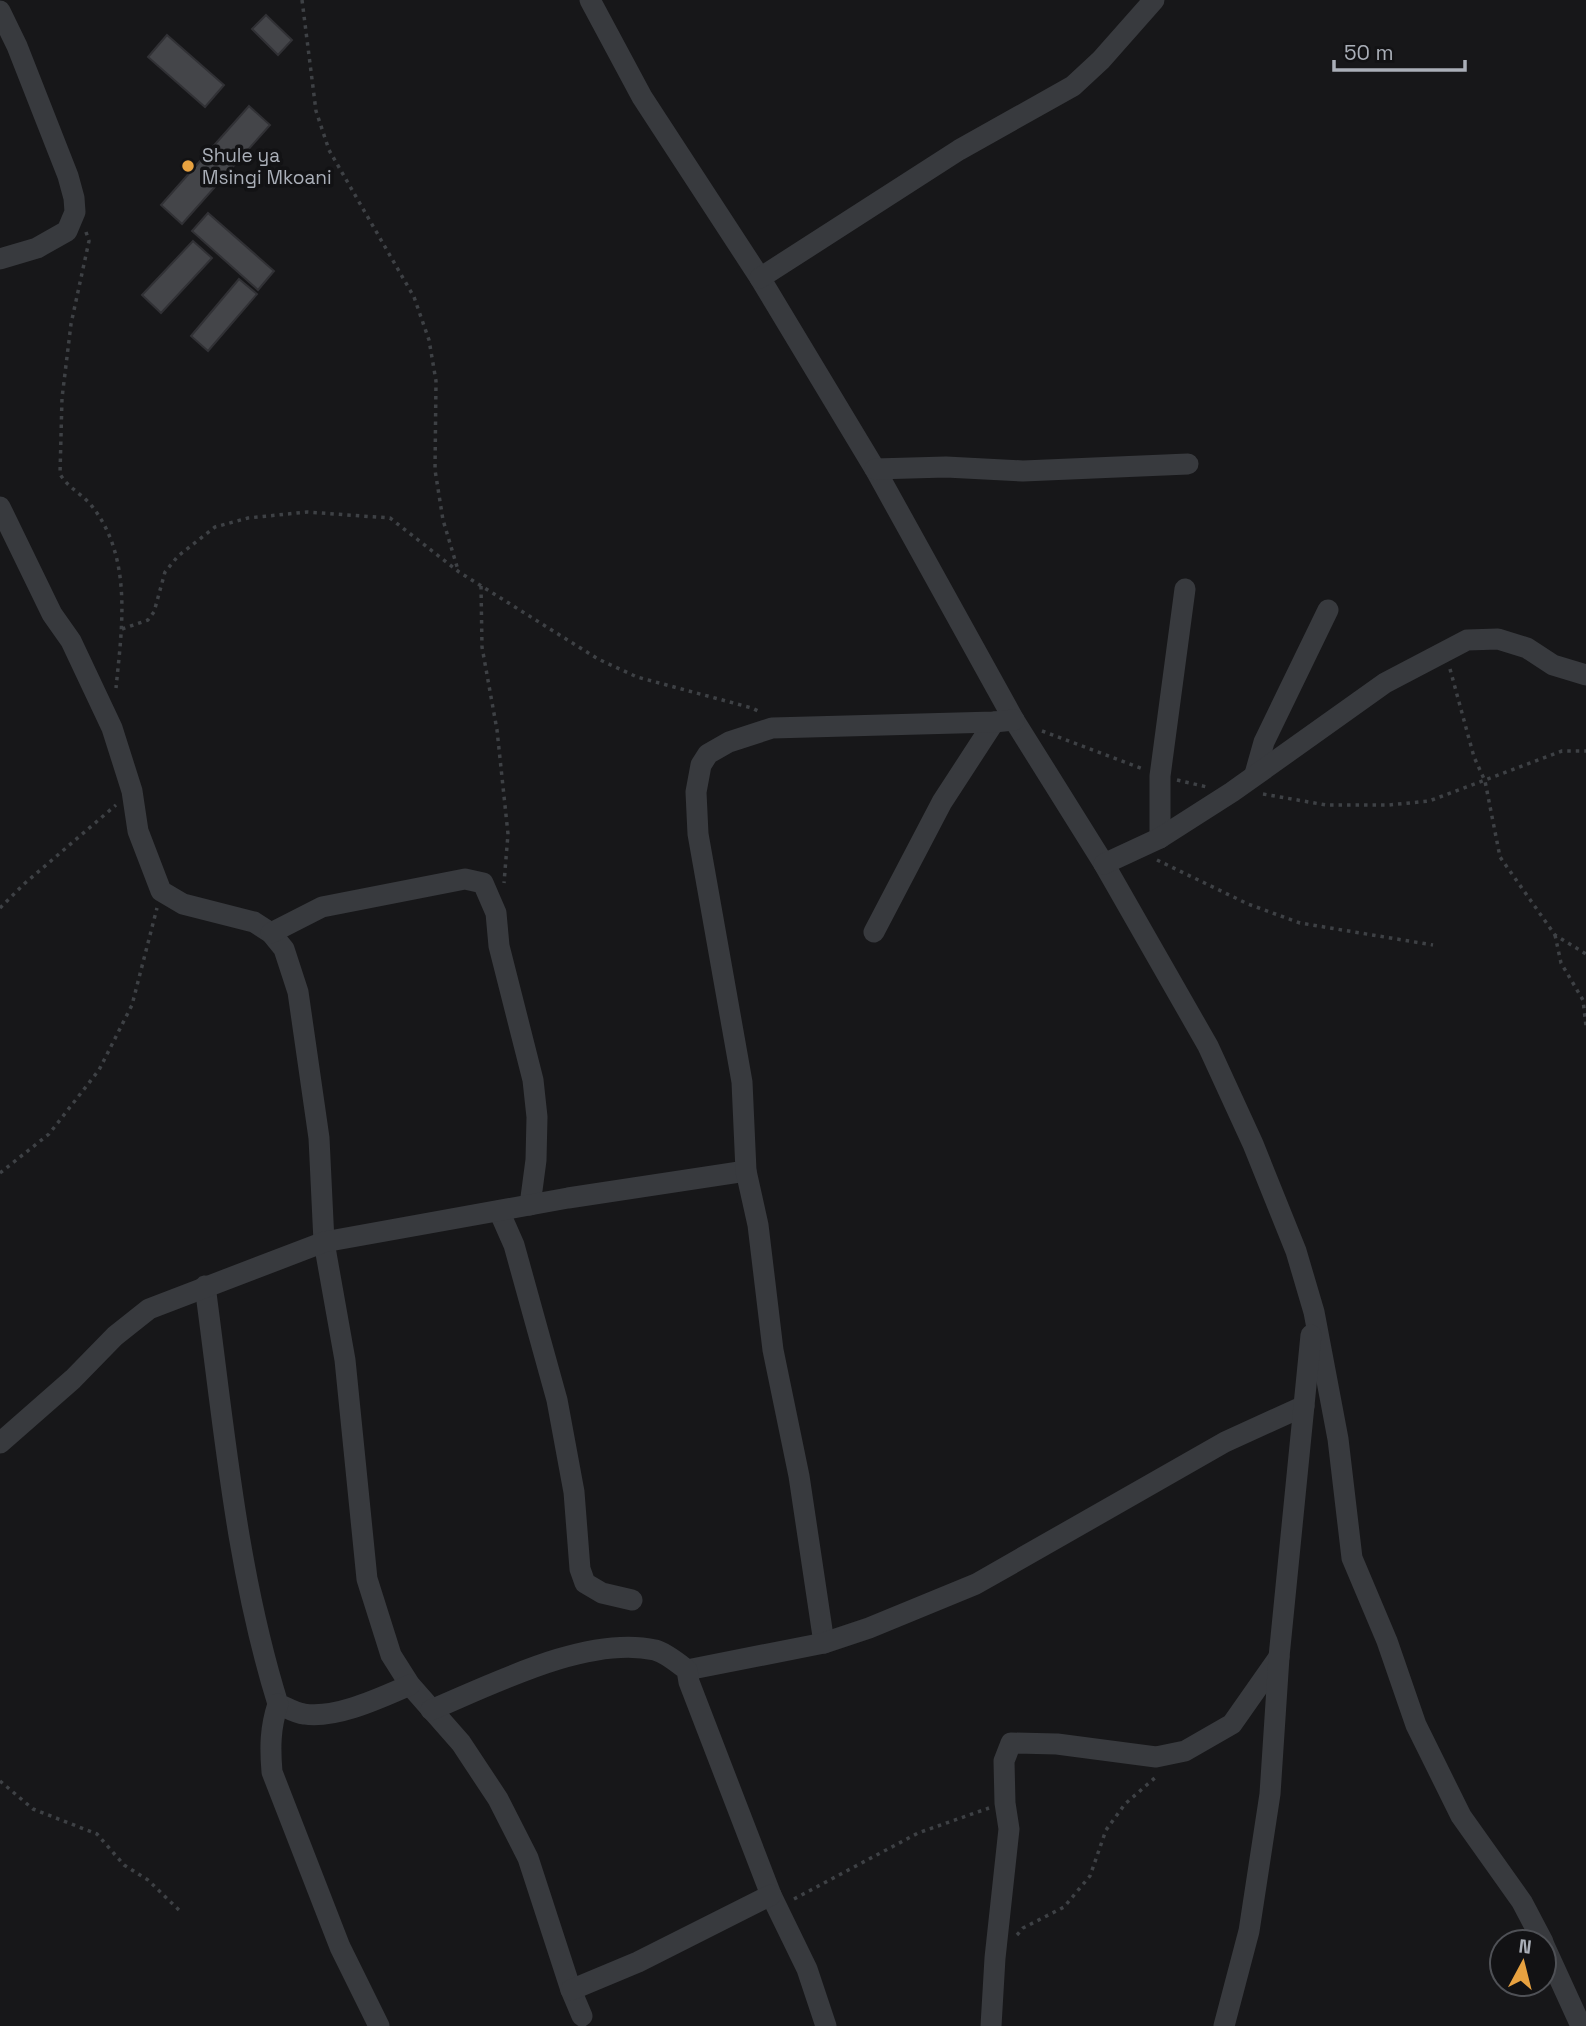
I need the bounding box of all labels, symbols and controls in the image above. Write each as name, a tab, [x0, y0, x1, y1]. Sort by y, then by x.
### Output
scale bar	[1334, 28, 1465, 72]
text: 50 m	[1344, 39, 1394, 66]
place label: Shule ya Msingi Mkoani	[202, 143, 332, 190]
marker: Shule ya Msingi Mkoani	[180, 158, 196, 174]
north arrow	[1488, 1928, 1558, 1998]
text: N	[1517, 1933, 1533, 1960]

